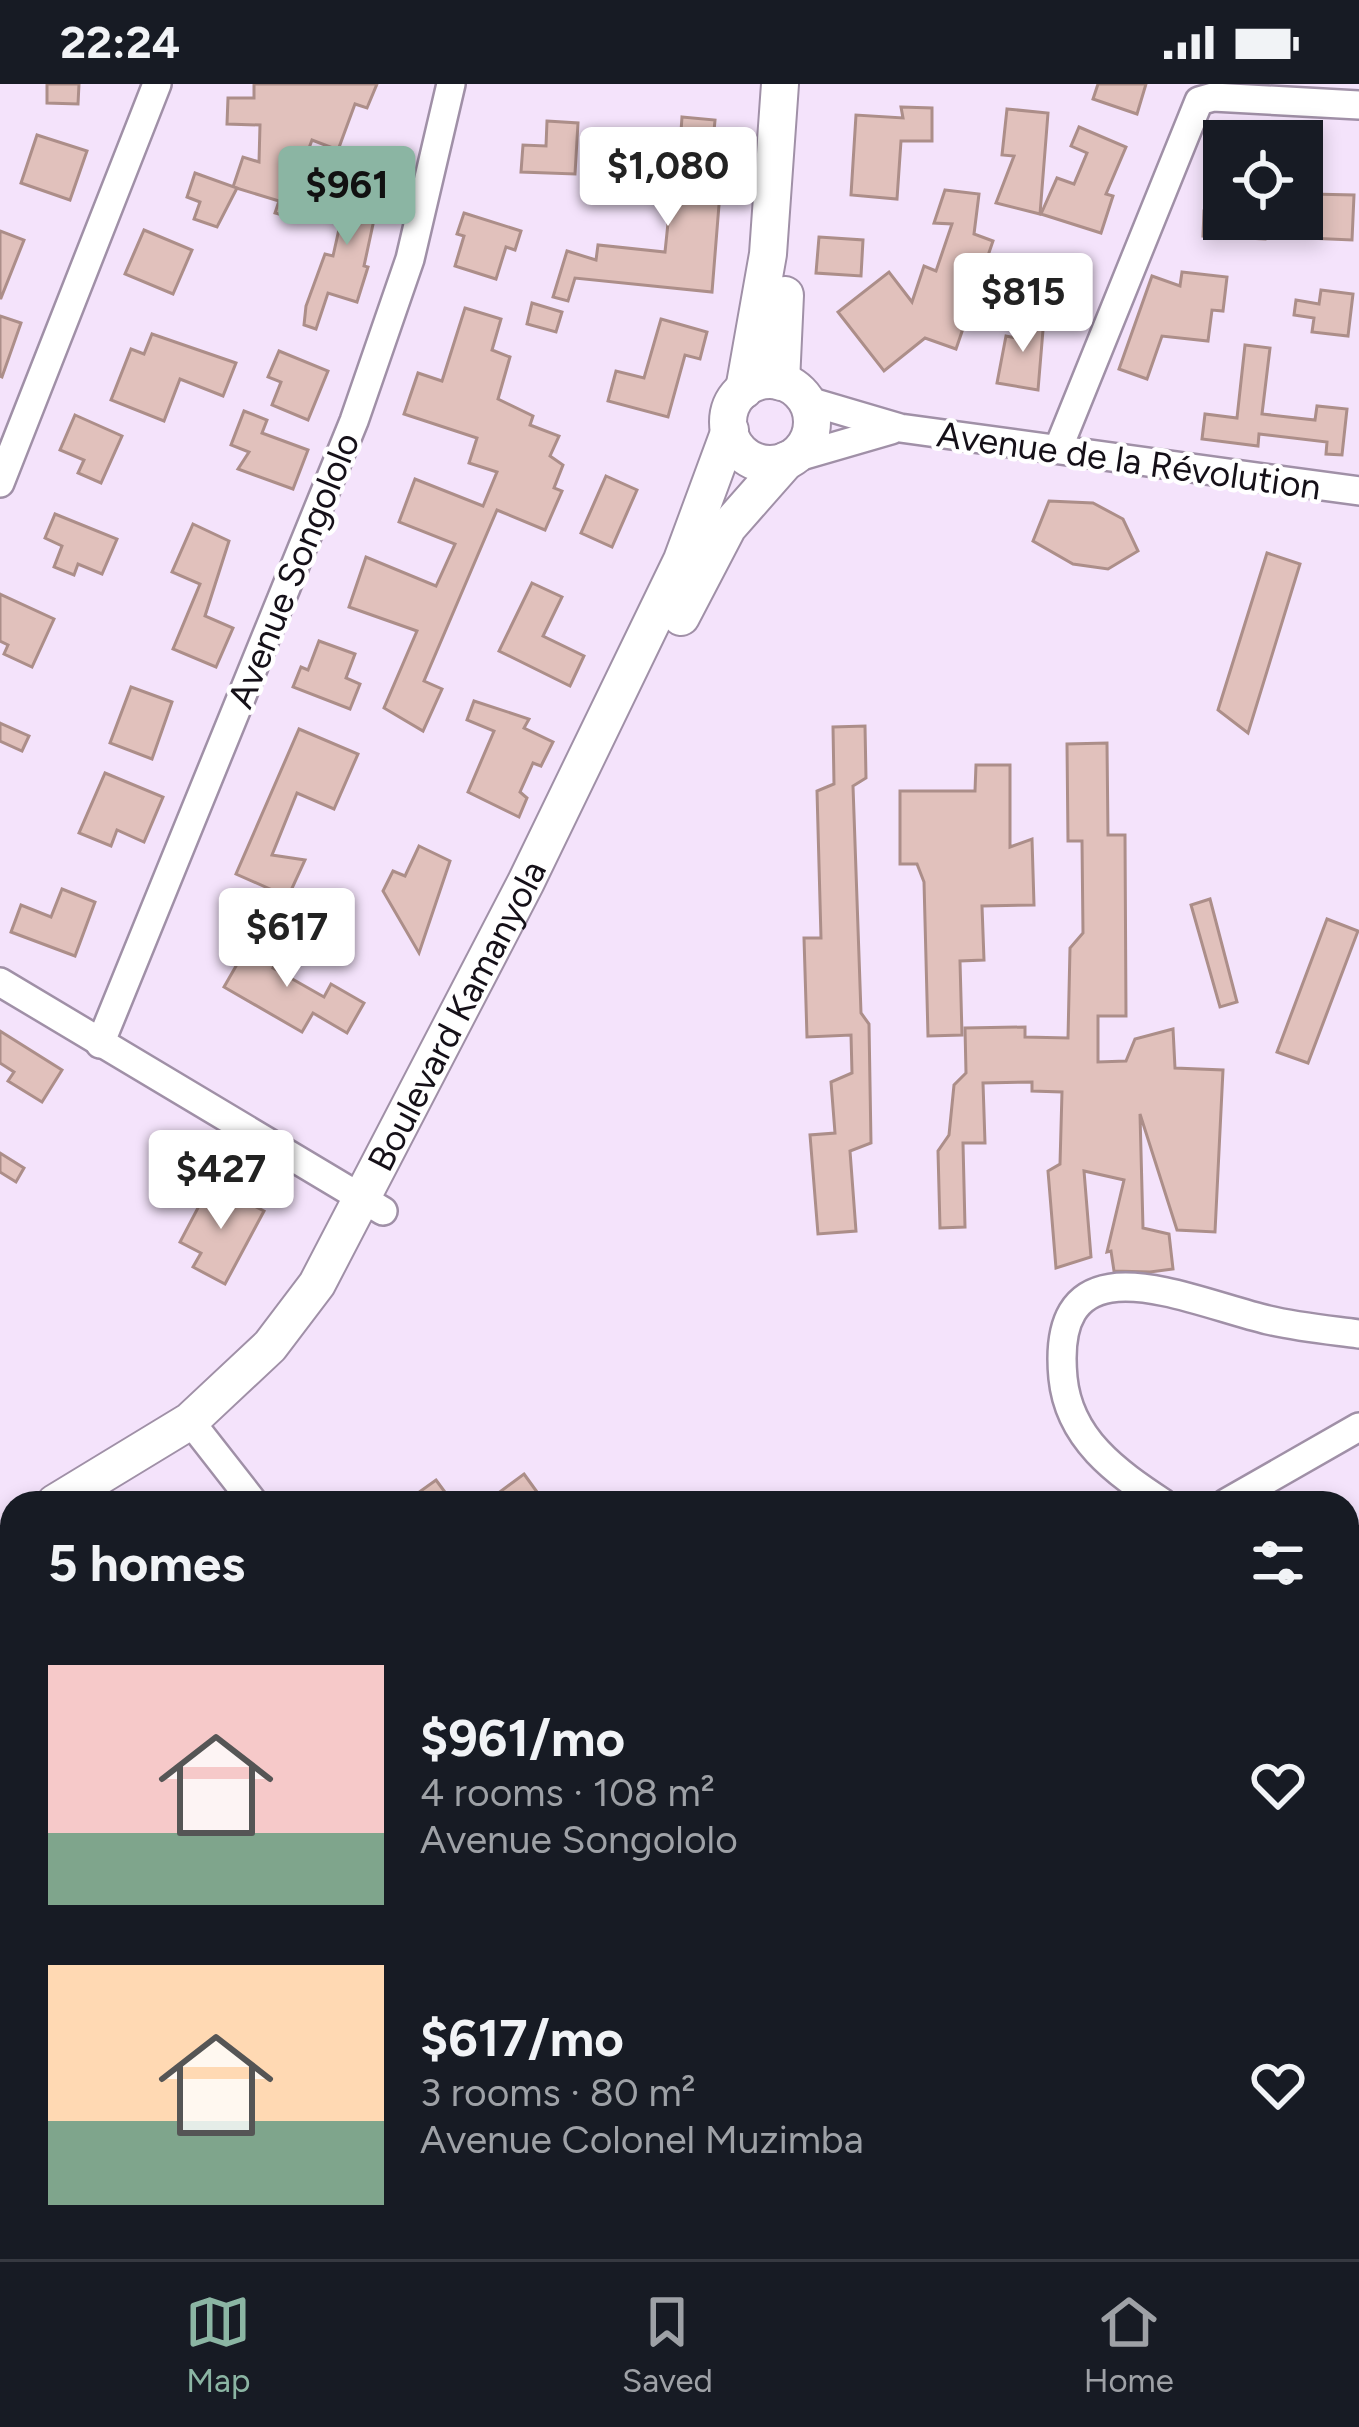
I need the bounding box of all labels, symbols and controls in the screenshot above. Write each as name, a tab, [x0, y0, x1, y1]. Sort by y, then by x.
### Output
text: 22:24	[60, 15, 180, 69]
map controls	[1203, 120, 1323, 240]
button: locate	[1203, 120, 1323, 240]
pin: $1,080	[570, 127, 766, 229]
text: $1,080	[607, 142, 729, 189]
pin: $961	[276, 146, 418, 248]
text: $961	[305, 161, 389, 208]
pin: $815	[952, 253, 1094, 355]
text: $815	[981, 268, 1065, 315]
street label: Avenue de la Révolution	[934, 412, 1324, 509]
street label: Avenue Songololo	[219, 426, 368, 714]
street label: Boulevard Kamanyola	[359, 854, 555, 1178]
pin: $617	[216, 888, 358, 990]
text: $617	[246, 903, 328, 950]
pin: $427	[150, 1130, 292, 1232]
text: $427	[176, 1145, 266, 1192]
icon: filters	[1245, 1530, 1311, 1596]
text: 5 homes	[48, 1533, 245, 1594]
text: $961/mo	[420, 1708, 625, 1769]
icon: home	[144, 1713, 288, 1857]
icon: heart	[1245, 1752, 1311, 1818]
text: 4 rooms · 108 m²	[420, 1769, 715, 1816]
text: Avenue Songololo	[420, 1816, 738, 1863]
text: $617/mo	[420, 2008, 624, 2069]
icon: home	[144, 2013, 288, 2157]
icon: heart	[1245, 2052, 1311, 2118]
text: 3 rooms · 80 m²	[420, 2069, 696, 2116]
text: Avenue Colonel Muzimba	[420, 2116, 864, 2163]
tab: Map	[185, 2289, 251, 2400]
tab: Saved	[622, 2289, 713, 2400]
tab: Home	[1084, 2289, 1174, 2400]

